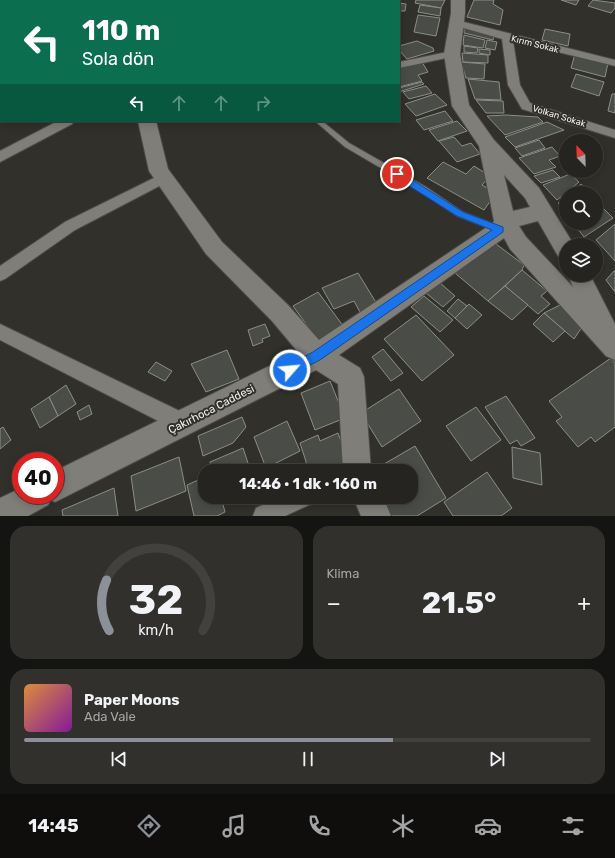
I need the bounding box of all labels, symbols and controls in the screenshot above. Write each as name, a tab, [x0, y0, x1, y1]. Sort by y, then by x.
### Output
text: 110 m	[82, 14, 160, 47]
icon: left	[16, 16, 68, 68]
street label: Kırım Sokak	[510, 33, 560, 55]
text: Sola dön	[82, 48, 154, 70]
icon: left	[126, 92, 148, 114]
icon: ahead	[168, 92, 190, 114]
icon: ahead	[210, 92, 232, 114]
icon: right	[252, 92, 274, 114]
street label: Volkan Sokak	[531, 103, 587, 129]
north arrow	[559, 134, 603, 178]
map controls	[559, 134, 603, 282]
pin	[380, 157, 414, 191]
icon: arrive	[386, 163, 408, 185]
button: search	[559, 186, 603, 230]
button: layers	[559, 238, 603, 282]
position arrow	[269, 349, 311, 391]
street label: Çakırhoca Caddesi	[166, 382, 256, 437]
speed limit sign: 40	[12, 452, 64, 504]
text: 14:46 · 1 dk · 160 m	[239, 475, 377, 493]
text: Klima	[327, 566, 359, 581]
text: 32	[129, 574, 183, 623]
text: 21.5°	[422, 585, 496, 621]
text: −	[327, 590, 341, 617]
text: +	[577, 590, 591, 617]
text: km/h	[138, 621, 174, 638]
text: Paper Moons	[84, 691, 180, 709]
text: Ada Vale	[84, 709, 136, 724]
icon: previous	[108, 748, 130, 770]
icon: pause	[297, 748, 319, 770]
icon: next	[486, 748, 508, 770]
icon: directions	[135, 812, 163, 840]
icon: music	[220, 812, 248, 840]
icon: phone	[305, 812, 333, 840]
icon: climate	[389, 812, 417, 840]
icon: car	[474, 812, 502, 840]
icon: filters	[559, 812, 587, 840]
text: 14:45	[28, 815, 79, 837]

